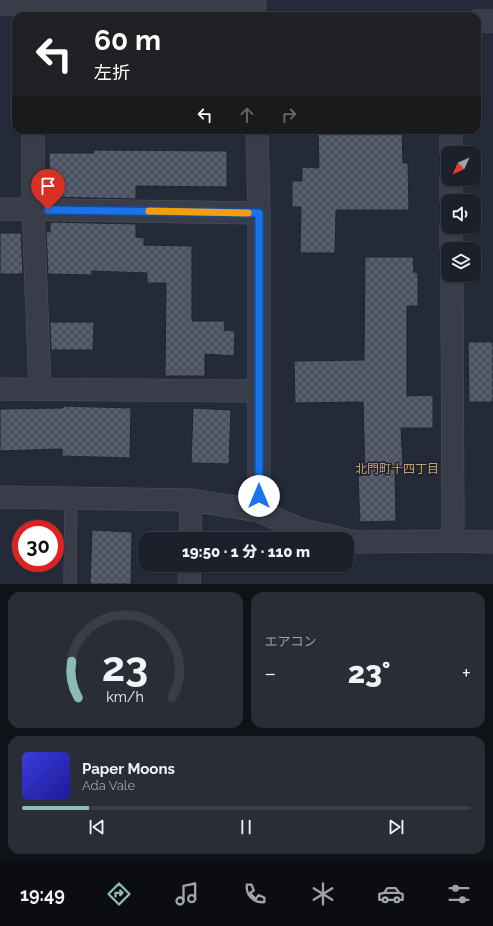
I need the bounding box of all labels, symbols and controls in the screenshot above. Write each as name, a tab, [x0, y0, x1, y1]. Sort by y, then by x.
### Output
text: 60 m	[94, 24, 161, 57]
icon: left	[28, 28, 80, 80]
text: 左折	[94, 62, 130, 83]
icon: left	[194, 104, 216, 126]
icon: ahead	[236, 104, 258, 126]
icon: right	[278, 104, 300, 126]
north arrow	[441, 146, 481, 186]
map controls	[441, 146, 481, 282]
pin	[31, 169, 65, 210]
icon: arrive	[37, 175, 59, 197]
button: sound	[441, 194, 481, 234]
button: layers	[441, 242, 481, 282]
district label: 北門町十四丁目	[355, 462, 439, 476]
position arrow	[238, 475, 280, 517]
speed limit sign: 30	[12, 520, 64, 572]
text: 19:50 · 1 分 · 110 m	[182, 543, 310, 561]
text: エアコン	[265, 634, 317, 649]
text: 23	[102, 642, 149, 691]
text: 23°	[348, 655, 391, 690]
text: −	[265, 660, 276, 686]
text: +	[462, 660, 471, 686]
text: km/h	[106, 689, 144, 705]
text: Paper Moons	[82, 760, 175, 778]
text: Ada Vale	[82, 778, 135, 793]
icon: previous	[86, 816, 108, 838]
icon: pause	[235, 816, 257, 838]
icon: next	[385, 816, 407, 838]
icon: directions	[105, 880, 133, 908]
icon: music	[173, 880, 201, 908]
icon: phone	[241, 880, 269, 908]
icon: climate	[309, 880, 337, 908]
icon: car	[377, 880, 405, 908]
icon: filters	[445, 880, 473, 908]
text: 19:49	[20, 884, 65, 905]

